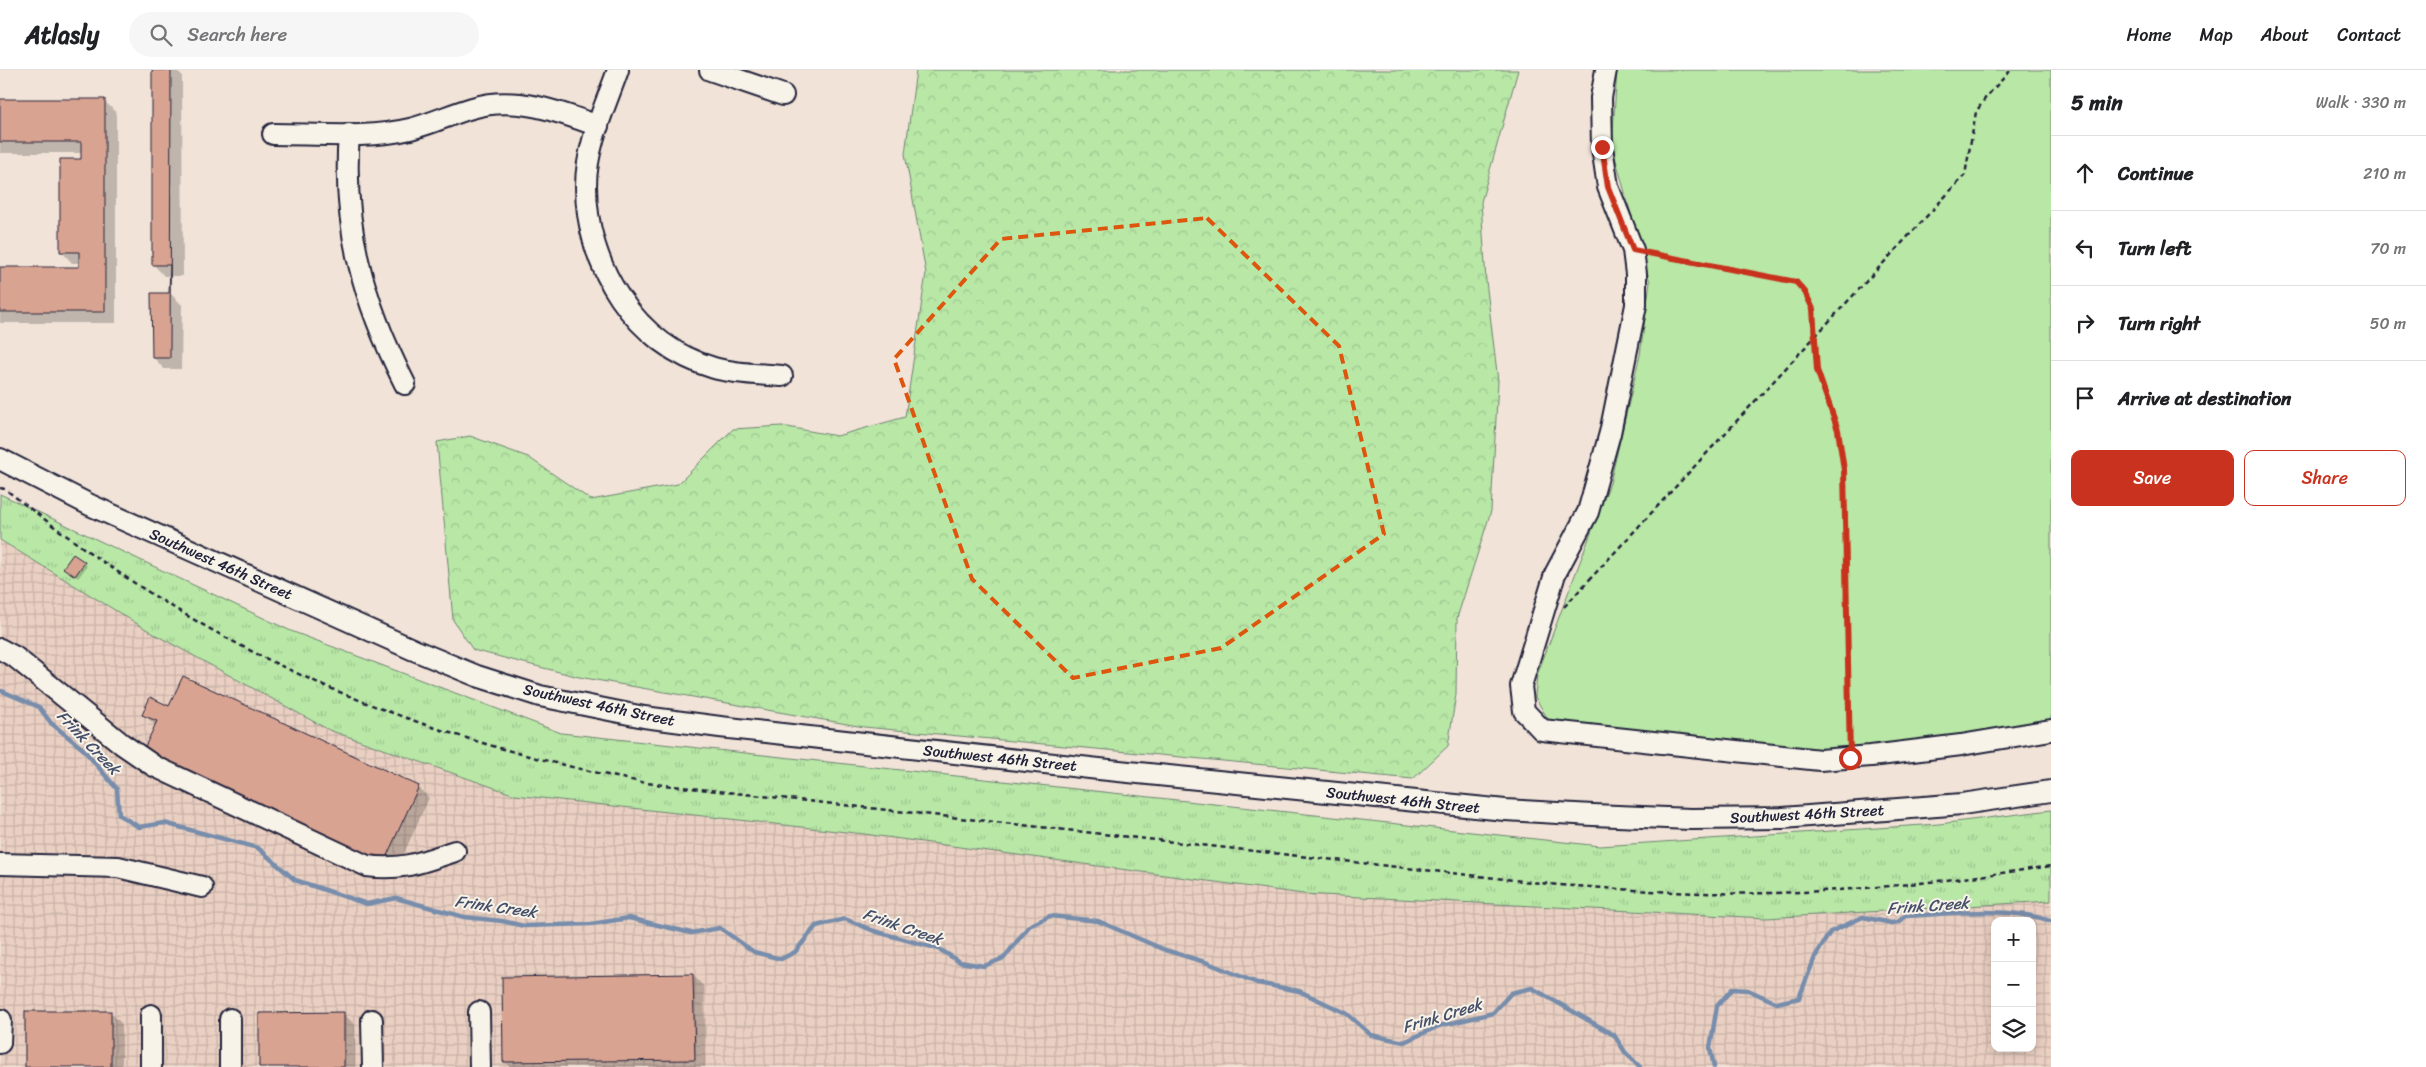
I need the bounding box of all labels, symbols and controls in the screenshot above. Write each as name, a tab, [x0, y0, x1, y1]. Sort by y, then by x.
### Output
search box	[129, 12, 479, 57]
text: Atlasly	[25, 14, 99, 56]
text: Search here	[187, 18, 287, 51]
text: Home	[2127, 19, 2172, 51]
text: Map	[2200, 19, 2233, 51]
text: About	[2261, 19, 2309, 51]
text: Contact	[2337, 19, 2401, 51]
icon: search	[147, 21, 175, 49]
text: 5 min	[2071, 84, 2123, 122]
text: Walk · 330 m	[2316, 88, 2406, 117]
route end	[1591, 136, 1614, 159]
text: Continue	[2118, 157, 2194, 190]
icon: ahead	[2071, 159, 2099, 187]
text: 210 m	[2363, 159, 2406, 188]
text: Turn left	[2118, 232, 2191, 265]
icon: left	[2071, 234, 2099, 262]
text: 70 m	[2370, 234, 2406, 263]
text: Turn right	[2118, 307, 2200, 340]
icon: right	[2071, 309, 2099, 337]
text: 50 m	[2370, 309, 2406, 338]
text: Arrive at destination	[2118, 382, 2291, 415]
icon: arrive	[2071, 384, 2099, 412]
button: Save	[2071, 450, 2234, 506]
button: Share	[2244, 450, 2406, 506]
street label: Southwest 46th Street	[145, 521, 297, 607]
street label: Southwest 46th Street	[521, 676, 678, 734]
water label: Frink Creek	[50, 703, 129, 784]
street label: Southwest 46th Street	[922, 737, 1078, 779]
route start	[1839, 747, 1862, 770]
street label: Southwest 46th Street	[1325, 779, 1481, 821]
street label: Southwest 46th Street	[1729, 797, 1885, 831]
water label: Frink Creek	[453, 886, 541, 927]
water label: Frink Creek	[1886, 888, 1972, 923]
water label: Frink Creek	[859, 899, 949, 954]
map controls	[1991, 917, 2036, 1052]
button: +	[1991, 917, 2036, 962]
button: −	[1991, 962, 2036, 1007]
water label: Frink Creek	[1399, 989, 1488, 1041]
button: layers	[1991, 1007, 2036, 1052]

